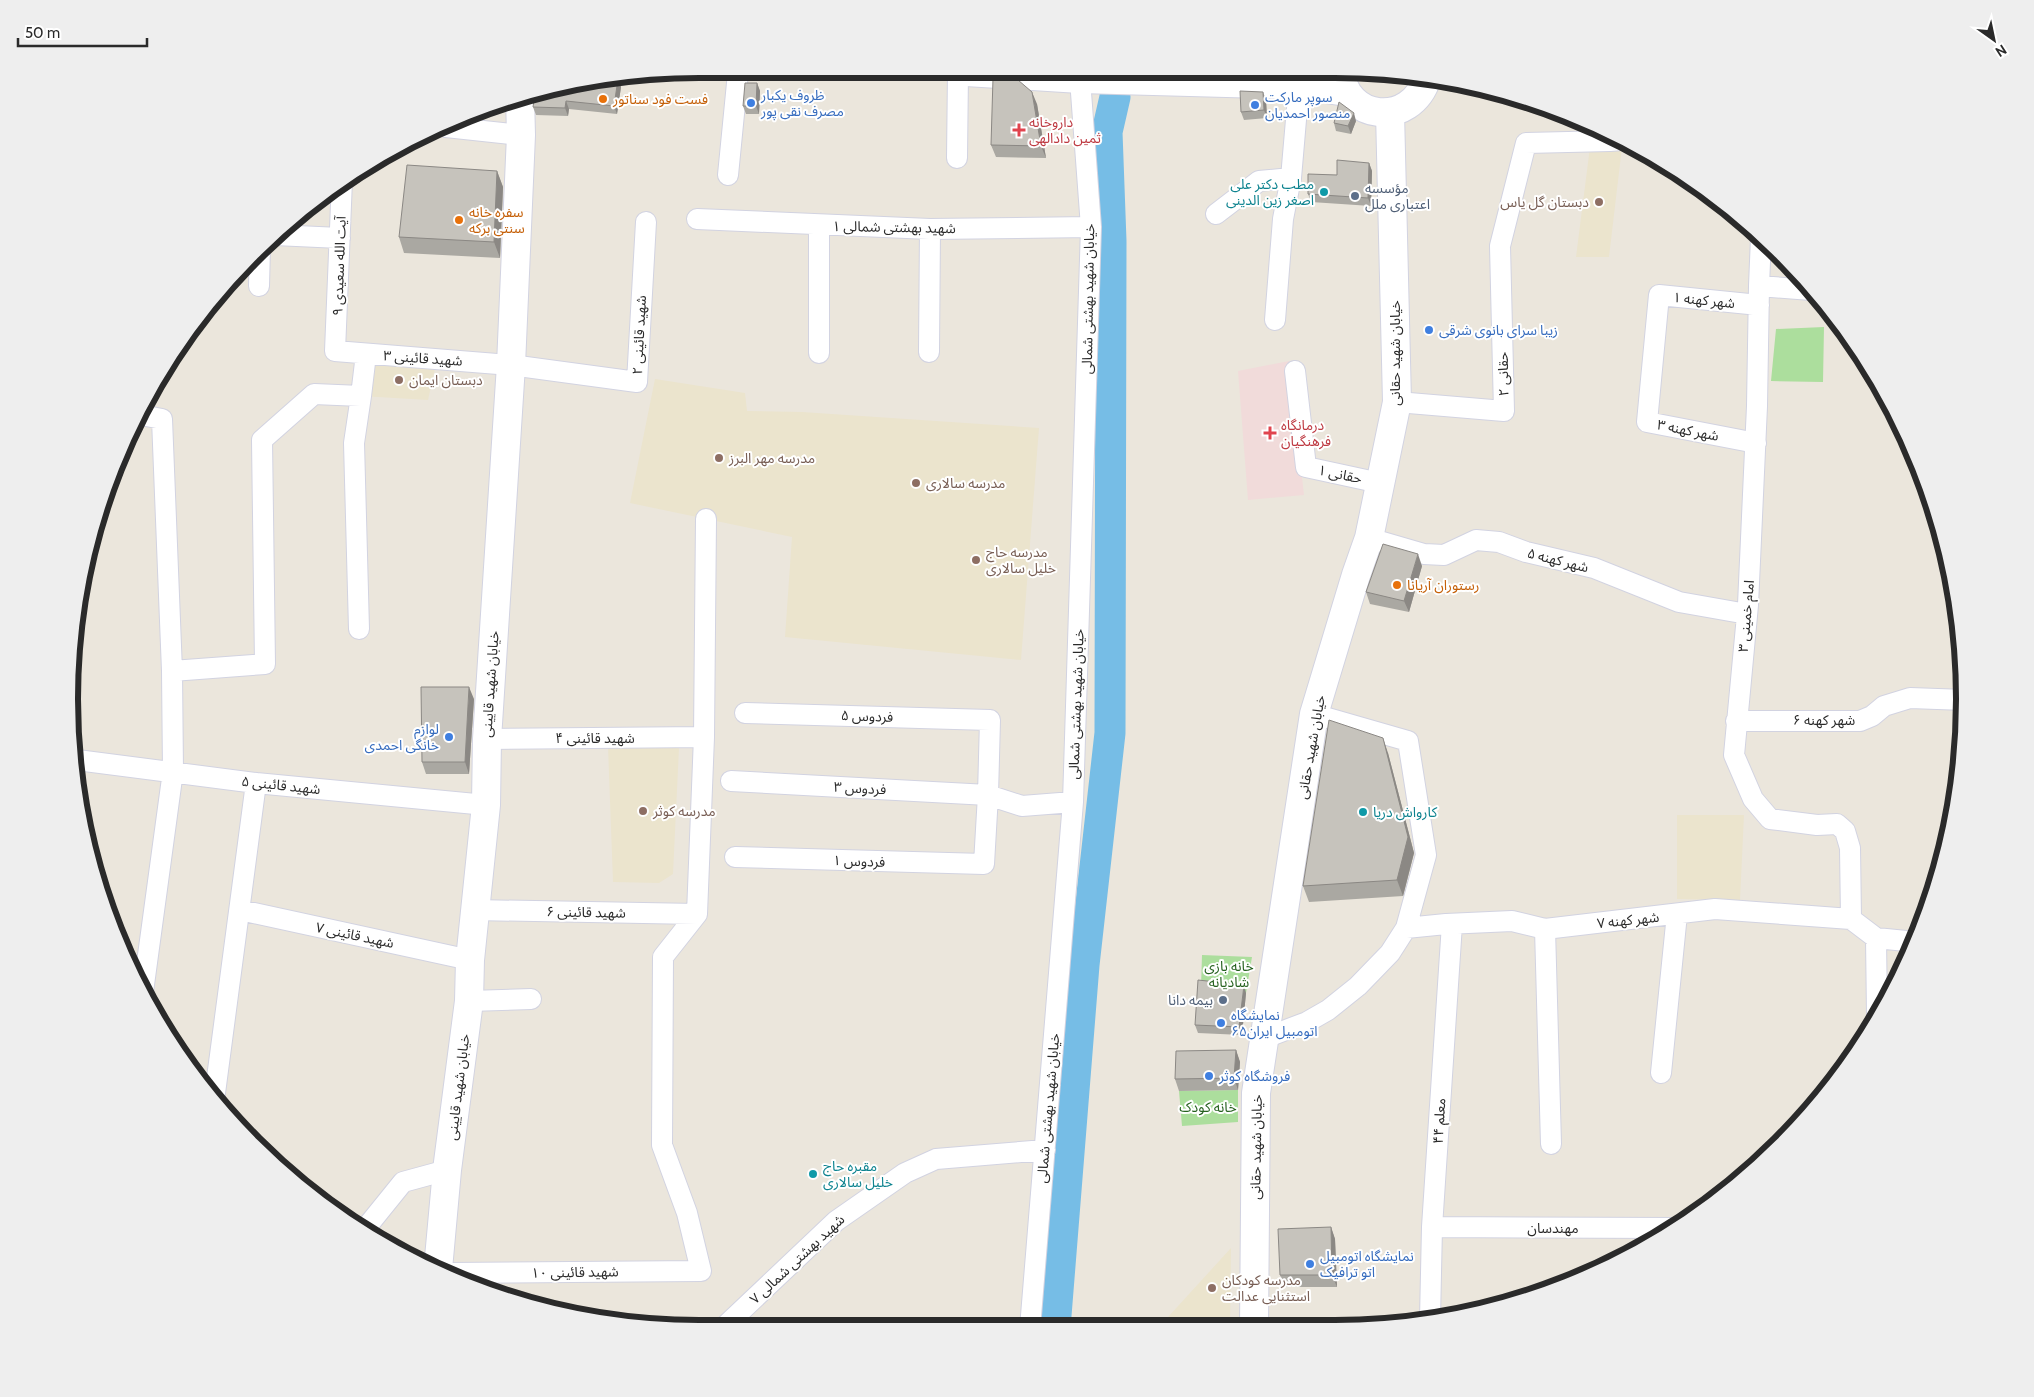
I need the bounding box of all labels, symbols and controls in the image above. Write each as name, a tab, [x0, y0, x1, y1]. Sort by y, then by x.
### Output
scale bar	[18, 15, 146, 47]
north arrow	[1969, 15, 2019, 65]
text: 50 m	[25, 24, 60, 42]
text: N	[1992, 41, 2010, 61]
place label: ظروف یکبار مصرف نقی پور	[760, 86, 844, 121]
place label: سوپر مارکت منصور احمدیان	[1265, 88, 1350, 122]
place label: فست فود سناتور	[612, 90, 708, 108]
marker: فست فود سناتور	[597, 93, 609, 105]
marker: ظروف یکبار مصرف نقی پور	[745, 97, 757, 109]
marker: سوپر مارکت منصور احمدیان	[1249, 99, 1261, 111]
place label: داروخانه ثمین دادالهی	[1029, 113, 1101, 147]
marker: داروخانه ثمین دادالهی	[1013, 124, 1025, 136]
place label: مطب دکتر علی اصغر زین الدینی	[1226, 175, 1314, 209]
place label: مؤسسه اعتباری ملل	[1365, 179, 1430, 213]
marker: مطب دکتر علی اصغر زین الدینی	[1318, 186, 1330, 198]
marker: مؤسسه اعتباری ملل	[1349, 190, 1361, 202]
place label: دبستان گل یاس	[1500, 193, 1589, 211]
marker: دبستان گل یاس	[1593, 196, 1605, 208]
place label: سفره خانه سنتی برکه	[469, 203, 525, 237]
marker: سفره خانه سنتی برکه	[453, 214, 465, 226]
street label: آیت الله سعیدی ۹	[328, 215, 350, 316]
street label: شهید بهشتی شمالی ۱	[832, 217, 956, 237]
street label: خیابان شهید بهشتی شمالی	[1078, 224, 1098, 374]
street label: شهر کهنه ۱	[1672, 288, 1736, 312]
street label: شهید قائینی ۲	[628, 295, 650, 375]
street label: خیابان شهید حقانی	[1386, 300, 1404, 406]
place label: زیبا سرای بانوی شرقی	[1439, 321, 1558, 339]
marker: زیبا سرای بانوی شرقی	[1423, 324, 1435, 336]
street label: شهید قائینی ۳	[383, 346, 463, 370]
street label: حقانی ۲	[1494, 352, 1512, 396]
place label: دبستان ایمان	[409, 371, 483, 389]
marker: دبستان ایمان	[393, 374, 405, 386]
street label: شهر کهنه ۳	[1656, 415, 1720, 445]
place label: درمانگاه فرهنگیان	[1281, 416, 1331, 450]
marker: درمانگاه فرهنگیان	[1263, 426, 1277, 440]
place label: مدرسه مهر البرز	[728, 449, 815, 467]
marker: مدرسه مهر البرز	[713, 452, 725, 464]
street label: حقانی ۱	[1316, 461, 1364, 487]
place label: مدرسه سالاری	[926, 474, 1005, 492]
marker: مدرسه سالاری	[910, 477, 922, 489]
place label: مدرسه حاج خلیل سالاری	[986, 543, 1056, 577]
street label: شهر کهنه ۵	[1526, 544, 1590, 576]
marker: مدرسه حاج خلیل سالاری	[970, 554, 982, 566]
place label: رستوران آریانا	[1407, 576, 1480, 594]
marker: رستوران آریانا	[1391, 579, 1403, 591]
street label: امام خمینی ۳	[1734, 579, 1760, 653]
street label: خیابان شهید بهشتی شمالی	[1064, 628, 1088, 780]
street label: خیابان شهید قایینی	[477, 630, 503, 738]
street label: خیابان شهید حقانی	[1293, 694, 1329, 800]
street label: فردوس ۵	[840, 706, 894, 726]
street label: شهر کهنه ۶	[1793, 711, 1855, 729]
place label: لوازم خانگی احمدی	[365, 720, 439, 754]
street label: شهید قائینی ۴	[555, 729, 635, 747]
marker: لوازم خانگی احمدی	[443, 731, 455, 743]
street label: شهید قائینی ۵	[241, 772, 321, 798]
street label: فردوس ۳	[833, 778, 887, 798]
place label: مدرسه کوثر	[652, 802, 716, 820]
place label: کارواش دریا	[1373, 803, 1438, 821]
marker: مدرسه کوثر	[637, 805, 649, 817]
marker: کارواش دریا	[1357, 806, 1369, 818]
street label: فردوس ۱	[832, 851, 886, 871]
street label: شهید قائینی ۶	[546, 902, 626, 922]
street label: شهر کهنه ۷	[1596, 908, 1660, 932]
street label: شهید قائینی ۷	[314, 918, 396, 952]
park label: خانه بازی شادیانه	[1204, 957, 1254, 991]
place label: بیمه دانا	[1168, 991, 1213, 1009]
marker: بیمه دانا	[1217, 994, 1229, 1006]
place label: نمایشگاه اتومبیل ایران۶۵	[1231, 1006, 1318, 1040]
marker: نمایشگاه اتومبیل ایران۶۵	[1215, 1017, 1227, 1029]
street label: خیابان شهید بهشتی شمالی	[1032, 1032, 1064, 1184]
street label: خیابان شهید قایینی	[443, 1033, 473, 1141]
place label: فروشگاه کوثر	[1218, 1067, 1290, 1085]
marker: فروشگاه کوثر	[1203, 1070, 1215, 1082]
street label: خیابان شهید حقانی	[1246, 1094, 1266, 1200]
street label: معلم ۴۴	[1428, 1097, 1452, 1145]
park label: خانه کودک	[1179, 1098, 1237, 1116]
place label: مقبره حاج خلیل سالاری	[823, 1157, 893, 1191]
marker: مقبره حاج خلیل سالاری	[807, 1168, 819, 1180]
street label: شهید بهشتی شمالی ۷	[746, 1210, 848, 1308]
street label: مهندسان	[1527, 1219, 1579, 1237]
place label: نمایشگاه اتومبیل اتو ترافیک	[1320, 1247, 1414, 1281]
marker: نمایشگاه اتومبیل اتو ترافیک	[1304, 1258, 1316, 1270]
street label: شهید قائینی ۱۰	[531, 1262, 619, 1282]
place label: مدرسه کودکان استثنایی عدالت	[1222, 1271, 1310, 1305]
marker: مدرسه کودکان استثنایی عدالت	[1206, 1282, 1218, 1294]

